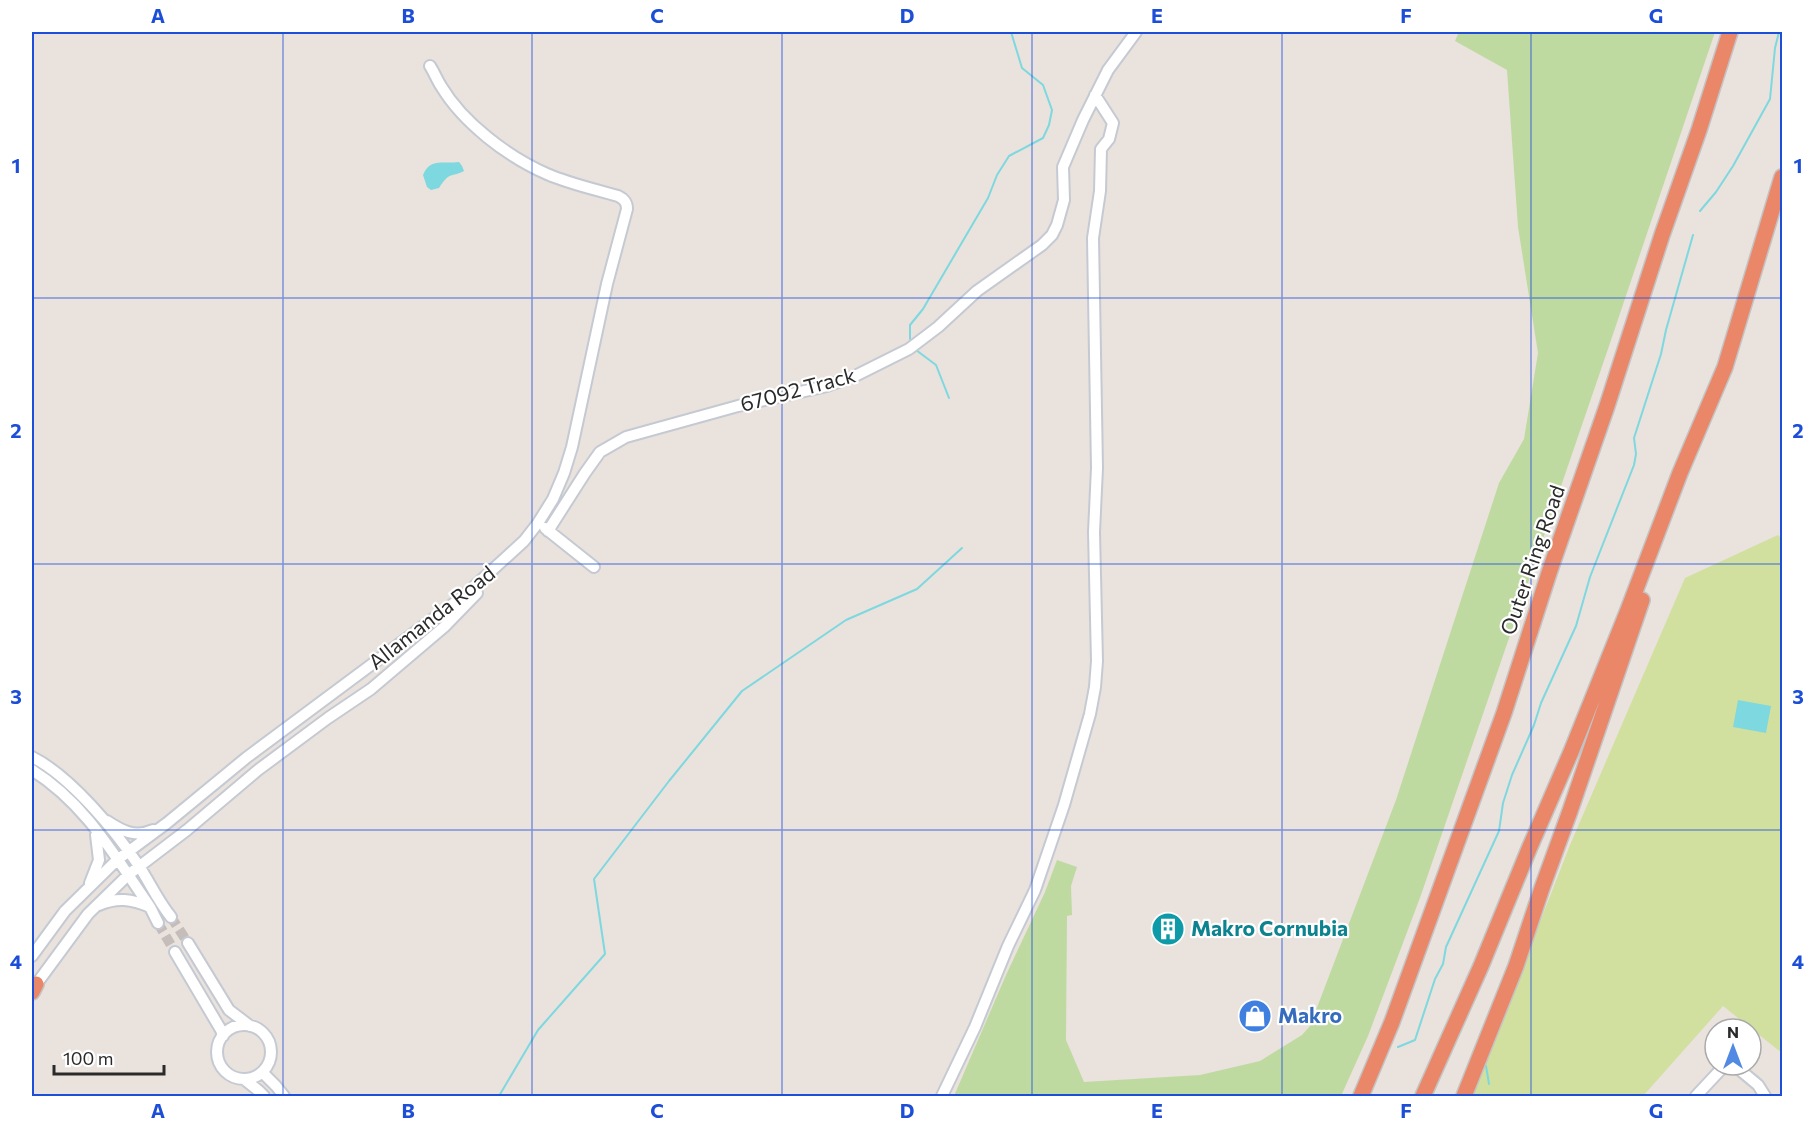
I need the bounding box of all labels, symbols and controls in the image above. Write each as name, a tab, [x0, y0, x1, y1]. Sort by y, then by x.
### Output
text: A	[151, 3, 165, 27]
text: B	[401, 3, 415, 27]
text: C	[650, 3, 664, 27]
text: D	[900, 3, 914, 27]
text: E	[1151, 3, 1163, 27]
text: F	[1400, 3, 1412, 27]
text: G	[1649, 3, 1663, 27]
text: 1	[11, 153, 21, 177]
text: 1	[1793, 153, 1803, 177]
street label: 67092 Track	[737, 361, 858, 416]
text: 2	[10, 418, 22, 442]
text: 2	[1792, 418, 1804, 442]
street label: Outer Ring Road	[1494, 481, 1569, 638]
street label: Allamanda Road	[363, 560, 499, 674]
text: 3	[10, 684, 22, 708]
text: 3	[1792, 684, 1804, 708]
building icon: Makro Cornubia	[1150, 911, 1186, 947]
place label: Makro Cornubia	[1191, 915, 1348, 940]
text: 4	[10, 949, 22, 973]
text: 4	[1792, 949, 1804, 973]
shop icon: Makro	[1237, 998, 1273, 1034]
place label: Makro	[1278, 1002, 1342, 1027]
north arrow	[1703, 1017, 1763, 1077]
text: N	[1727, 1022, 1739, 1041]
scale bar	[54, 1038, 164, 1076]
text: 100 m	[63, 1047, 113, 1069]
text: A	[151, 1098, 165, 1122]
text: B	[401, 1098, 415, 1122]
text: C	[650, 1098, 664, 1122]
text: D	[900, 1098, 914, 1122]
text: E	[1151, 1098, 1163, 1122]
text: F	[1400, 1098, 1412, 1122]
text: G	[1649, 1098, 1663, 1122]

